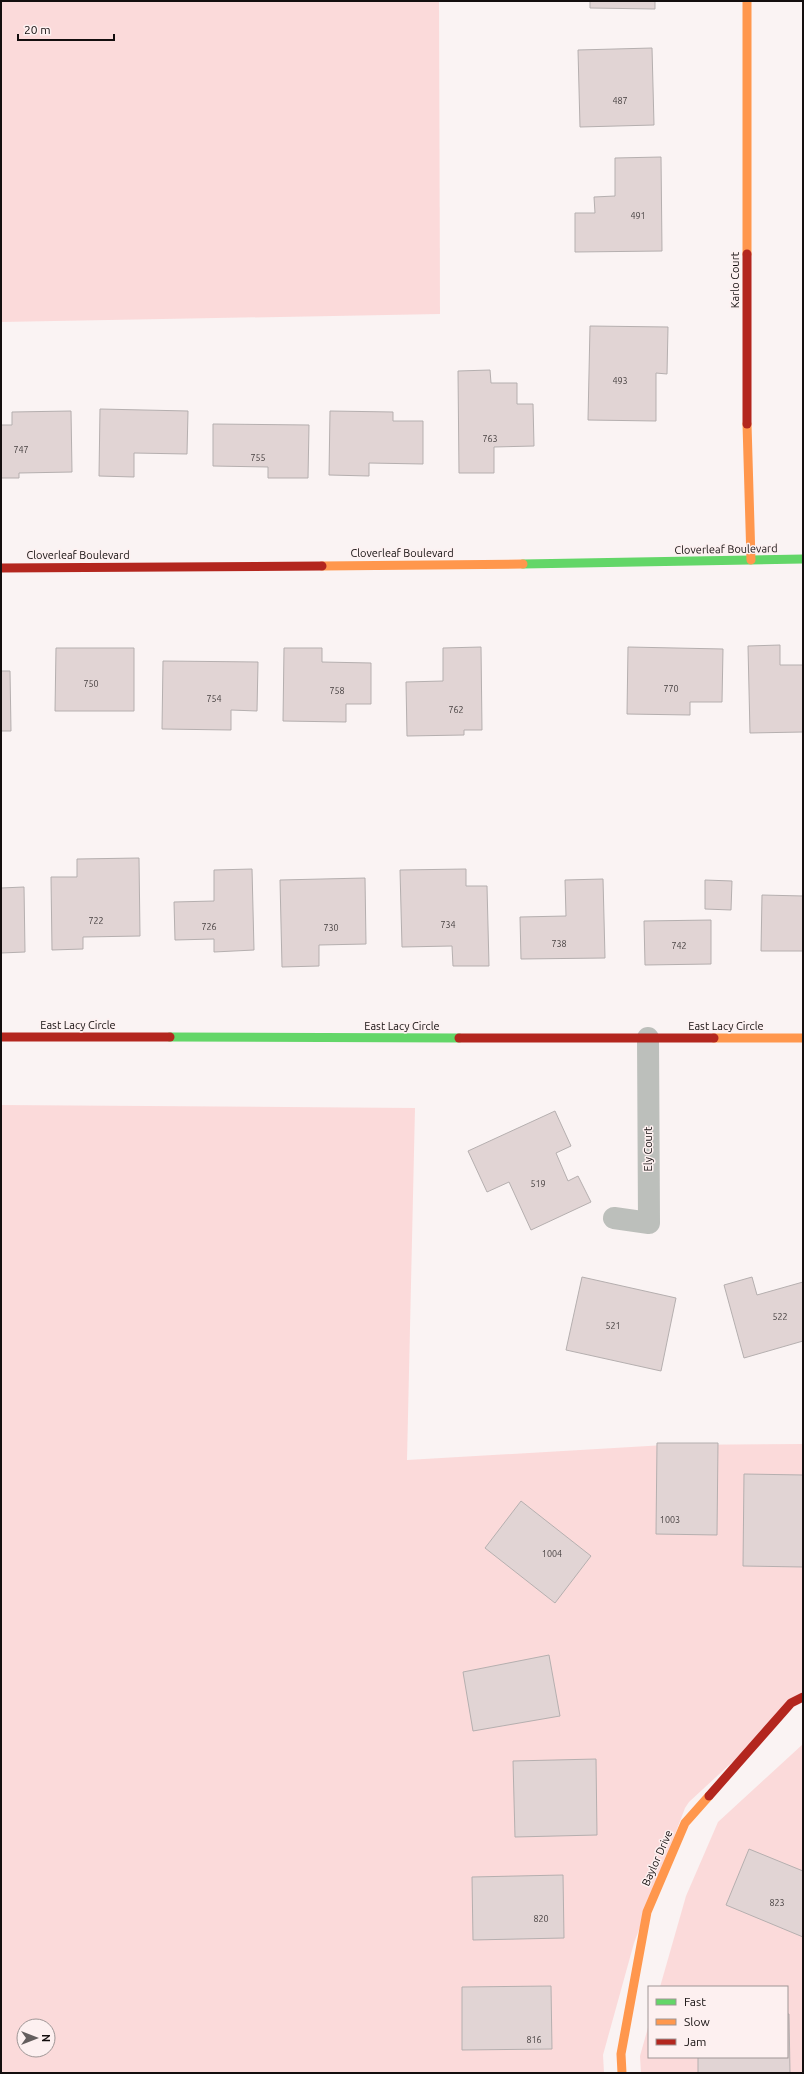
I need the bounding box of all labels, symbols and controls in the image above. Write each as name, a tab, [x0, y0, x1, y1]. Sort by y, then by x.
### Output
scale bar	[18, 16, 114, 42]
text: 20 m	[24, 23, 51, 36]
house number: 487	[612, 96, 628, 106]
house number: 491	[630, 211, 646, 221]
street label: Karlo Court	[729, 251, 741, 308]
house number: 493	[612, 376, 628, 386]
house number: 763	[482, 434, 498, 444]
house number: 747	[13, 445, 29, 455]
house number: 755	[250, 453, 266, 463]
street label: Cloverleaf Boulevard	[674, 542, 778, 556]
street label: Cloverleaf Boulevard	[350, 547, 454, 559]
street label: Cloverleaf Boulevard	[26, 549, 130, 561]
house number: 750	[83, 679, 99, 689]
house number: 770	[663, 684, 679, 694]
house number: 758	[329, 686, 345, 696]
house number: 754	[206, 694, 222, 704]
house number: 762	[448, 705, 464, 715]
house number: 722	[88, 916, 104, 926]
house number: 734	[440, 920, 456, 930]
house number: 726	[201, 922, 217, 932]
house number: 730	[323, 923, 339, 933]
house number: 738	[551, 939, 567, 949]
house number: 742	[671, 941, 687, 951]
street label: East Lacy Circle	[40, 1019, 116, 1031]
street label: East Lacy Circle	[364, 1020, 440, 1032]
street label: East Lacy Circle	[688, 1020, 764, 1032]
street label: Ely Court	[642, 1126, 654, 1171]
house number: 519	[530, 1179, 546, 1189]
house number: 522	[772, 1312, 788, 1322]
house number: 521	[605, 1321, 621, 1331]
house number: 1003	[660, 1515, 680, 1525]
house number: 1004	[542, 1549, 562, 1559]
street label: Baylor Drive	[639, 1828, 675, 1888]
house number: 823	[769, 1898, 785, 1908]
house number: 820	[533, 1914, 549, 1924]
legend	[648, 1986, 788, 2058]
text: Fast	[684, 1995, 706, 2008]
text: Slow	[684, 2015, 710, 2028]
north arrow	[16, 2018, 56, 2058]
text: N	[40, 2034, 52, 2042]
house number: 816	[526, 2035, 542, 2045]
text: Jam	[684, 2035, 706, 2048]

